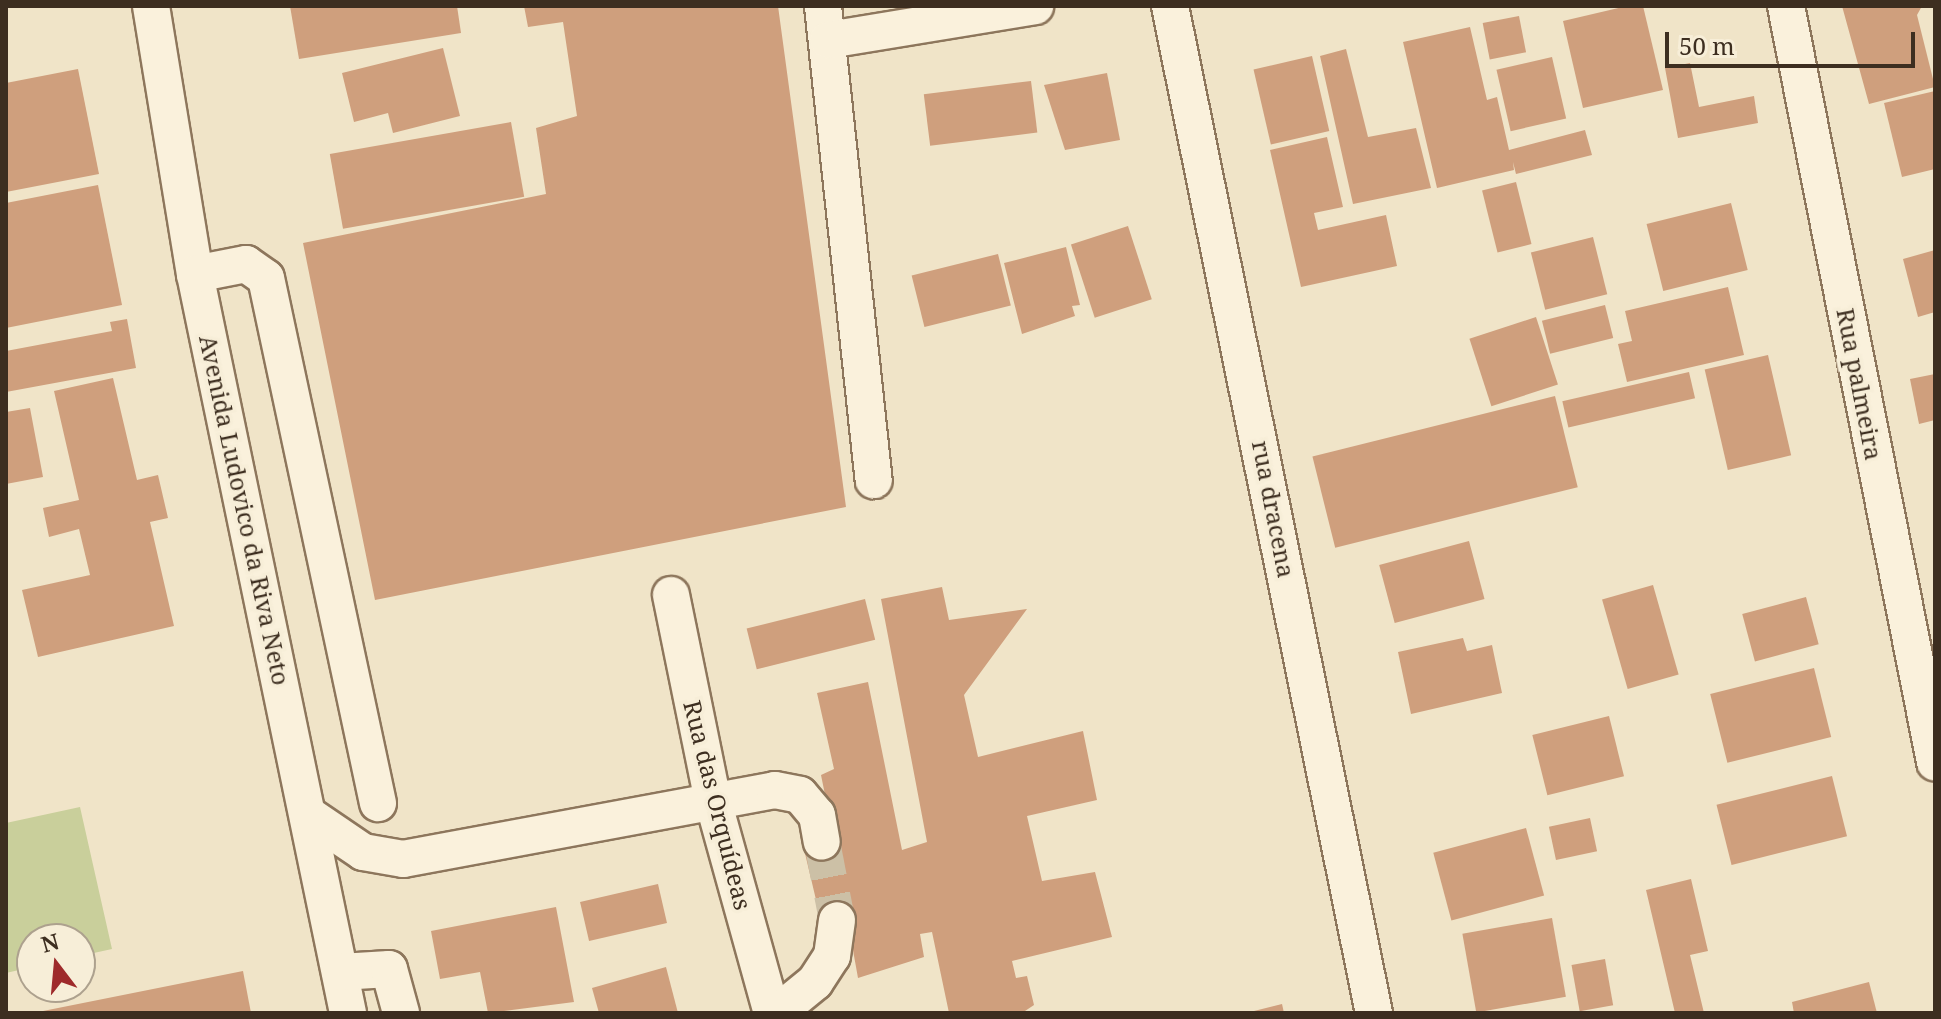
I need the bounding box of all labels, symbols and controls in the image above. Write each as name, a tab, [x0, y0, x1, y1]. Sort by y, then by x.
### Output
scale bar	[1669, 16, 1919, 66]
text: 50 m	[1679, 29, 1735, 62]
street label: Rua palmeira	[1831, 306, 1889, 462]
street label: Avenida Ludovico da Riva Neto	[194, 332, 296, 688]
street label: rua dracena	[1247, 438, 1301, 580]
street label: Rua das Orquídeas	[678, 697, 758, 913]
north arrow	[16, 923, 96, 1003]
text: N	[37, 925, 62, 959]

